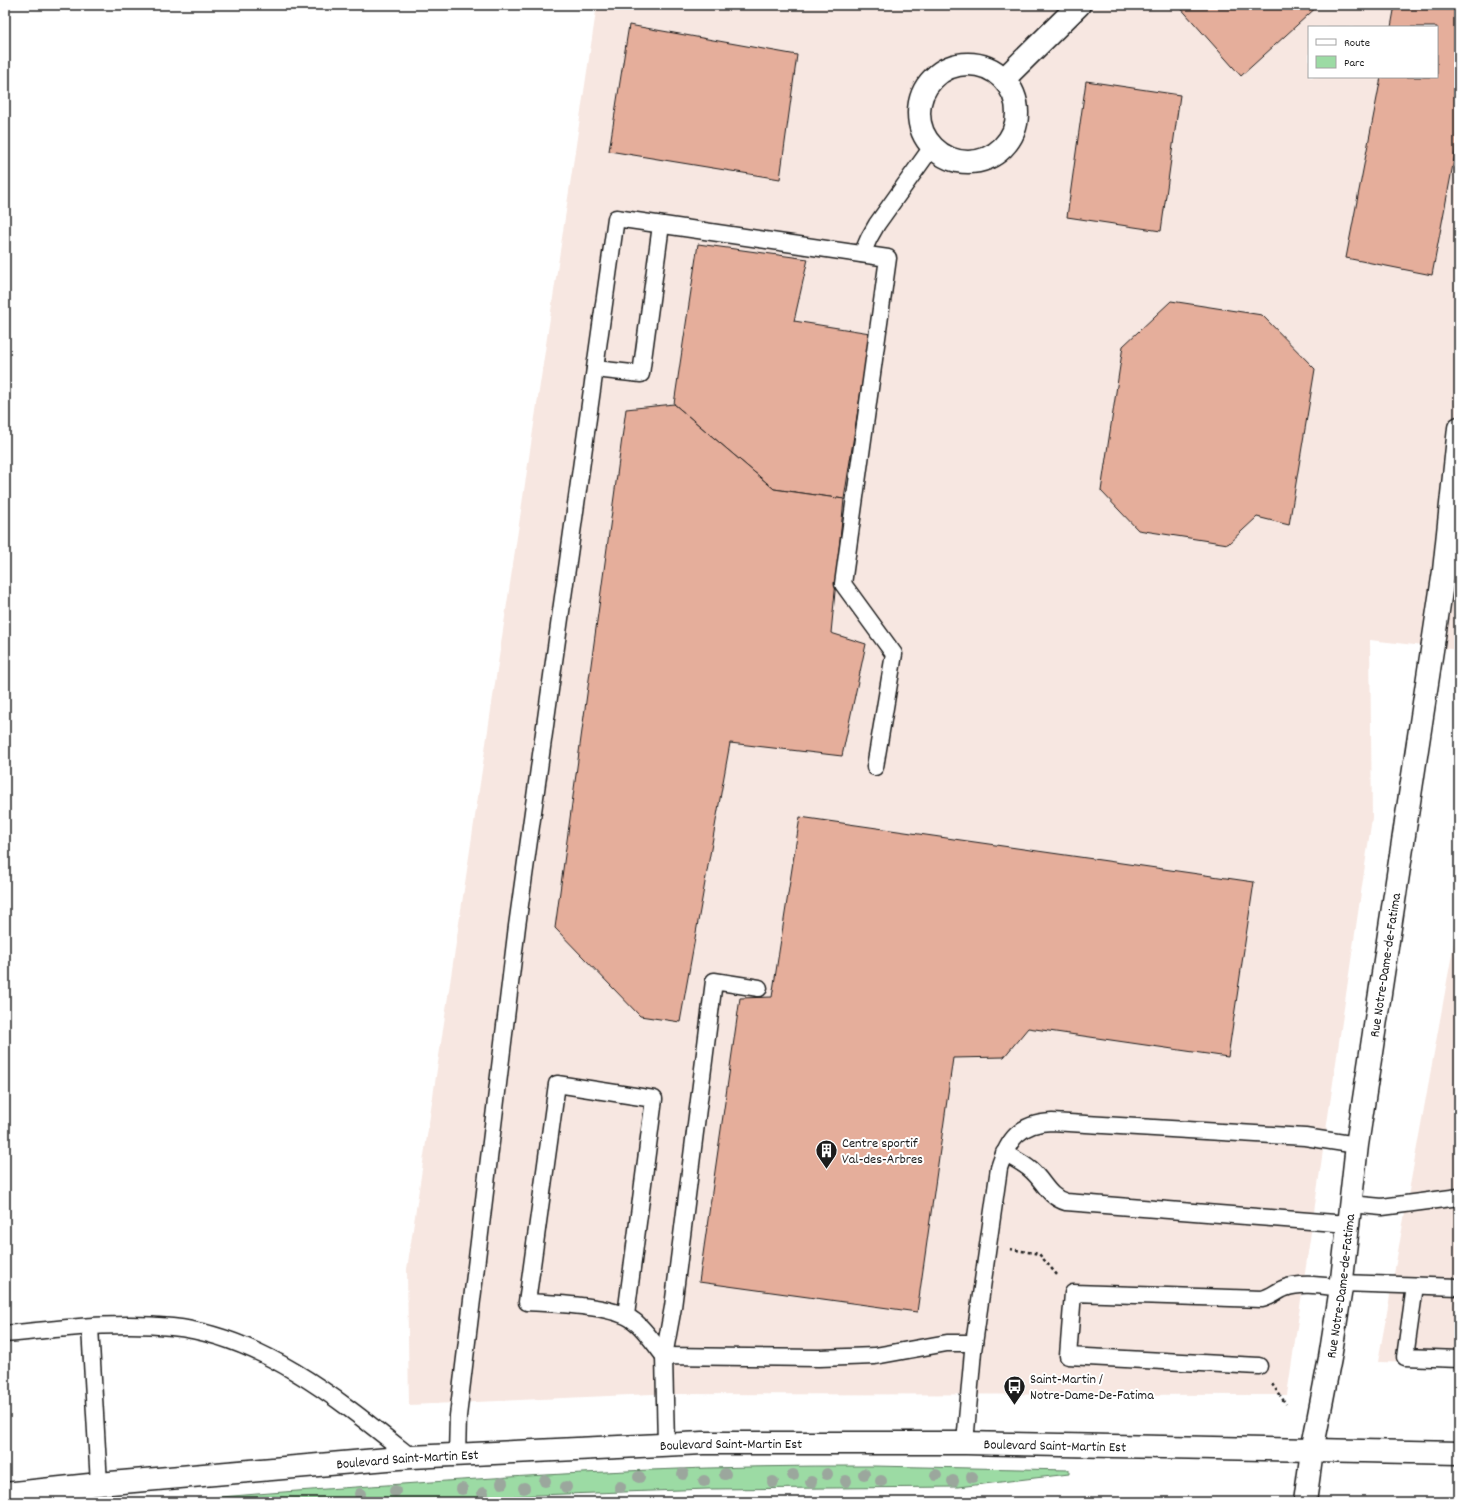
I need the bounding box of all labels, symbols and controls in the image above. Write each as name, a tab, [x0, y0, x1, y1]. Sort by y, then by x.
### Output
legend	[1308, 26, 1438, 78]
text: Route	[1344, 35, 1370, 52]
text: Parc	[1344, 55, 1365, 72]
street label: Rue Notre-Dame-de-Fatima	[1365, 891, 1407, 1039]
place label: Centre sportif Val-des-Arbres	[842, 1134, 923, 1170]
building icon: Centre sportif Val-des-Arbres	[813, 1137, 839, 1170]
street label: Rue Notre-Dame-de-Fatima	[1322, 1212, 1361, 1360]
place label: Saint-Martin / Notre-Dame-De-Fatima	[1030, 1370, 1154, 1406]
bus stop icon: Saint-Martin / Notre-Dame-De-Fatima	[1002, 1373, 1028, 1406]
street label: Boulevard Saint-Martin Est	[659, 1435, 802, 1457]
street label: Boulevard Saint-Martin Est	[983, 1435, 1126, 1458]
street label: Boulevard Saint-Martin Est	[336, 1446, 479, 1475]

